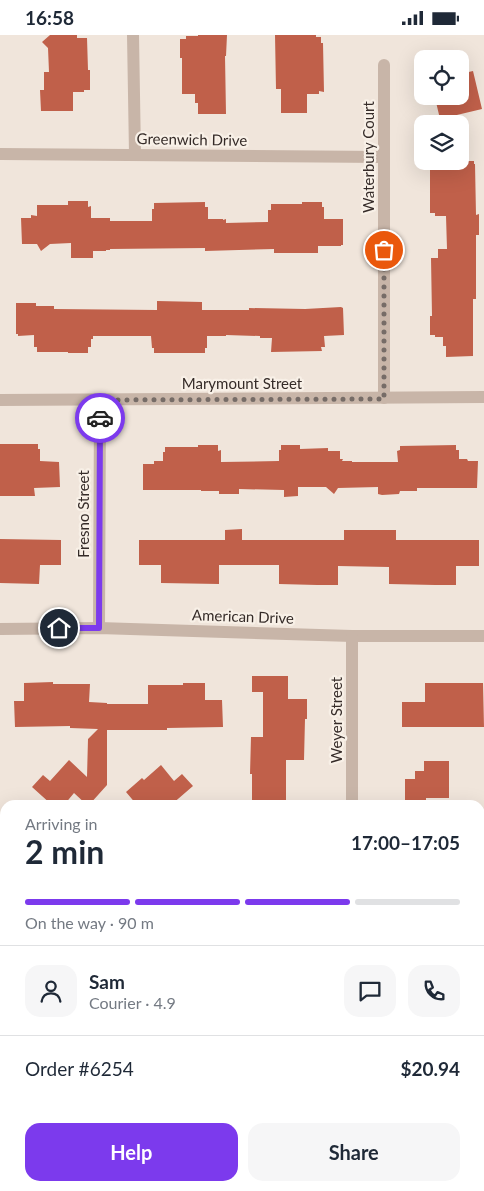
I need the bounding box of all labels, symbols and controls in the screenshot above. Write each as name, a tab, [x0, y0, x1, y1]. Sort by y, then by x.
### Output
text: 16:58	[25, 6, 74, 29]
map controls	[414, 50, 469, 170]
button: locate	[414, 50, 469, 105]
street label: Waterbury Court	[359, 100, 377, 213]
button: layers	[414, 115, 469, 170]
street label: Greenwich Drive	[137, 129, 248, 149]
pin	[363, 229, 405, 271]
icon: bag	[370, 236, 398, 264]
street label: Marymount Street	[182, 374, 303, 392]
courier	[75, 393, 125, 443]
icon: car	[86, 404, 114, 432]
street label: Fresno Street	[74, 470, 92, 558]
street label: American Drive	[192, 605, 294, 627]
pin	[38, 607, 80, 649]
icon: home	[45, 614, 73, 642]
street label: Weyer Street	[327, 676, 345, 763]
text: Arriving in	[25, 814, 98, 833]
text: 17:00–17:05	[351, 831, 460, 854]
text: 2 min	[25, 832, 104, 871]
text: On the way · 90 m	[25, 913, 154, 932]
button: person	[25, 965, 77, 1017]
button: chat	[344, 965, 396, 1017]
button: phone	[408, 965, 460, 1017]
text: Sam	[89, 970, 125, 993]
text: Courier · 4.9	[89, 993, 176, 1012]
text: Order #6254	[25, 1057, 134, 1080]
text: $20.94	[400, 1057, 460, 1080]
button: Help	[25, 1123, 238, 1181]
button: Share	[248, 1123, 460, 1181]

